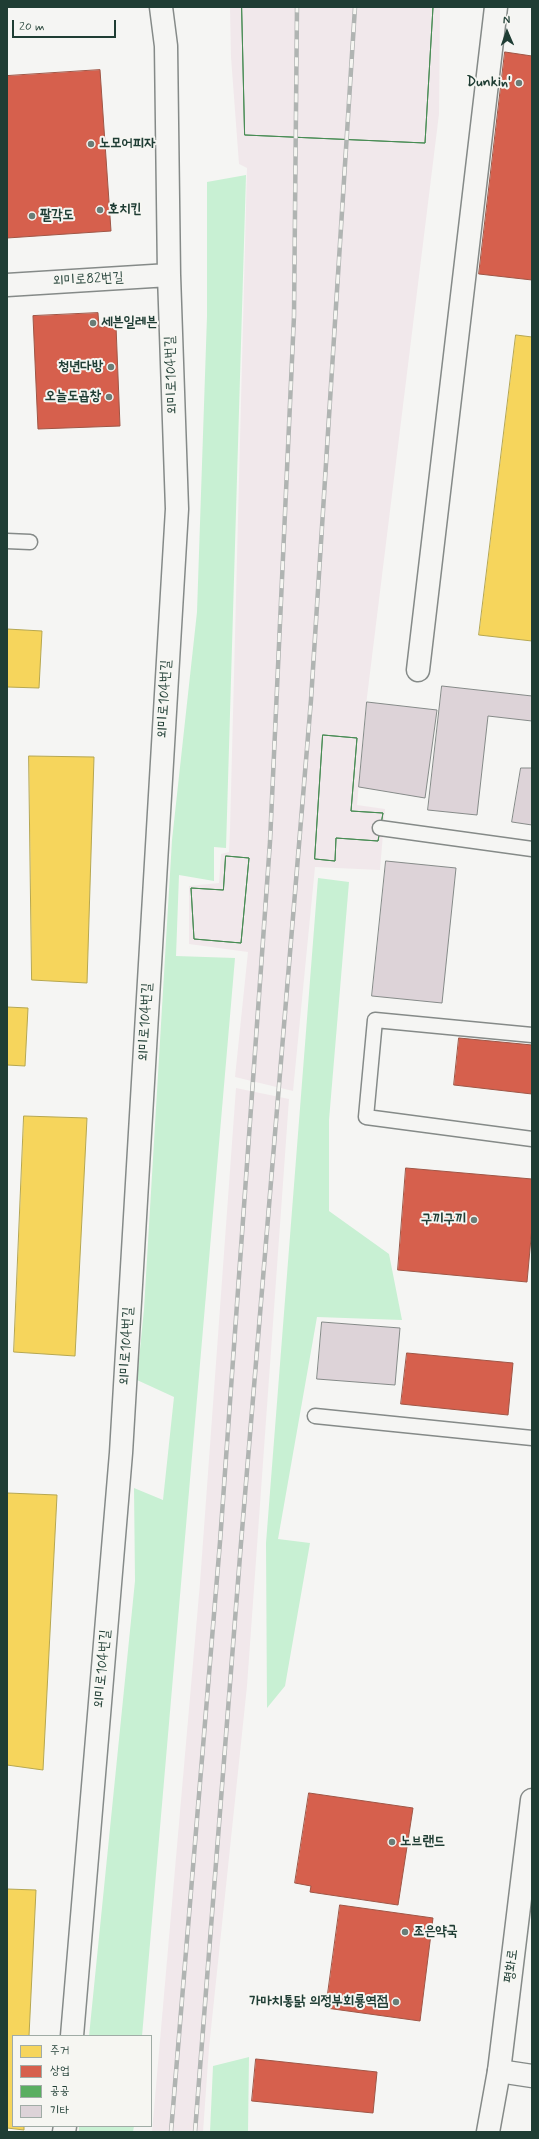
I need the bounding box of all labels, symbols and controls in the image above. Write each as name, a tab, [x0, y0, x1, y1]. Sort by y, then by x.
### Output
scale bar	[14, 12, 118, 38]
north arrow	[487, 12, 527, 52]
text: N	[503, 13, 510, 27]
text: 20 m	[19, 19, 45, 35]
place label: Dunkin'	[467, 75, 511, 91]
marker: Dunkin'	[514, 78, 524, 88]
place label: 노모어피자	[99, 136, 155, 152]
marker: 노모어피자	[86, 139, 96, 149]
place label: 호치킨	[108, 202, 142, 218]
marker: 호치킨	[95, 205, 105, 215]
place label: 팔각도	[40, 208, 74, 224]
marker: 팔각도	[27, 211, 37, 221]
street label: 외미로82번길	[52, 270, 124, 290]
place label: 세븐일레븐	[101, 315, 157, 331]
marker: 세븐일레븐	[88, 318, 98, 328]
street label: 외미로104번길	[162, 335, 182, 415]
place label: 청년다방	[58, 359, 103, 375]
marker: 청년다방	[106, 362, 116, 372]
place label: 오늘도곱창	[45, 389, 101, 405]
marker: 오늘도곱창	[104, 392, 114, 402]
street label: 외미로104번길	[155, 659, 175, 739]
street label: 외미로104번길	[136, 982, 156, 1062]
place label: 구끼구끼	[421, 1212, 466, 1228]
marker: 구끼구끼	[469, 1215, 479, 1225]
street label: 외미로104번길	[117, 1306, 137, 1386]
street label: 외미로104번길	[91, 1629, 115, 1709]
place label: 노브랜드	[400, 1834, 445, 1850]
marker: 노브랜드	[387, 1837, 397, 1847]
place label: 조은약국	[413, 1924, 458, 1940]
marker: 조은약국	[400, 1927, 410, 1937]
street label: 평화로	[502, 1948, 522, 1984]
place label: 가마치통닭 의정부회룡역점	[249, 1994, 388, 2010]
marker: 가마치통닭 의정부회룡역점	[391, 1997, 401, 2007]
legend	[12, 2035, 152, 2127]
text: 주거	[50, 2043, 69, 2059]
text: 상업	[50, 2063, 69, 2079]
text: 공공	[50, 2083, 69, 2099]
text: 기타	[50, 2103, 69, 2119]

